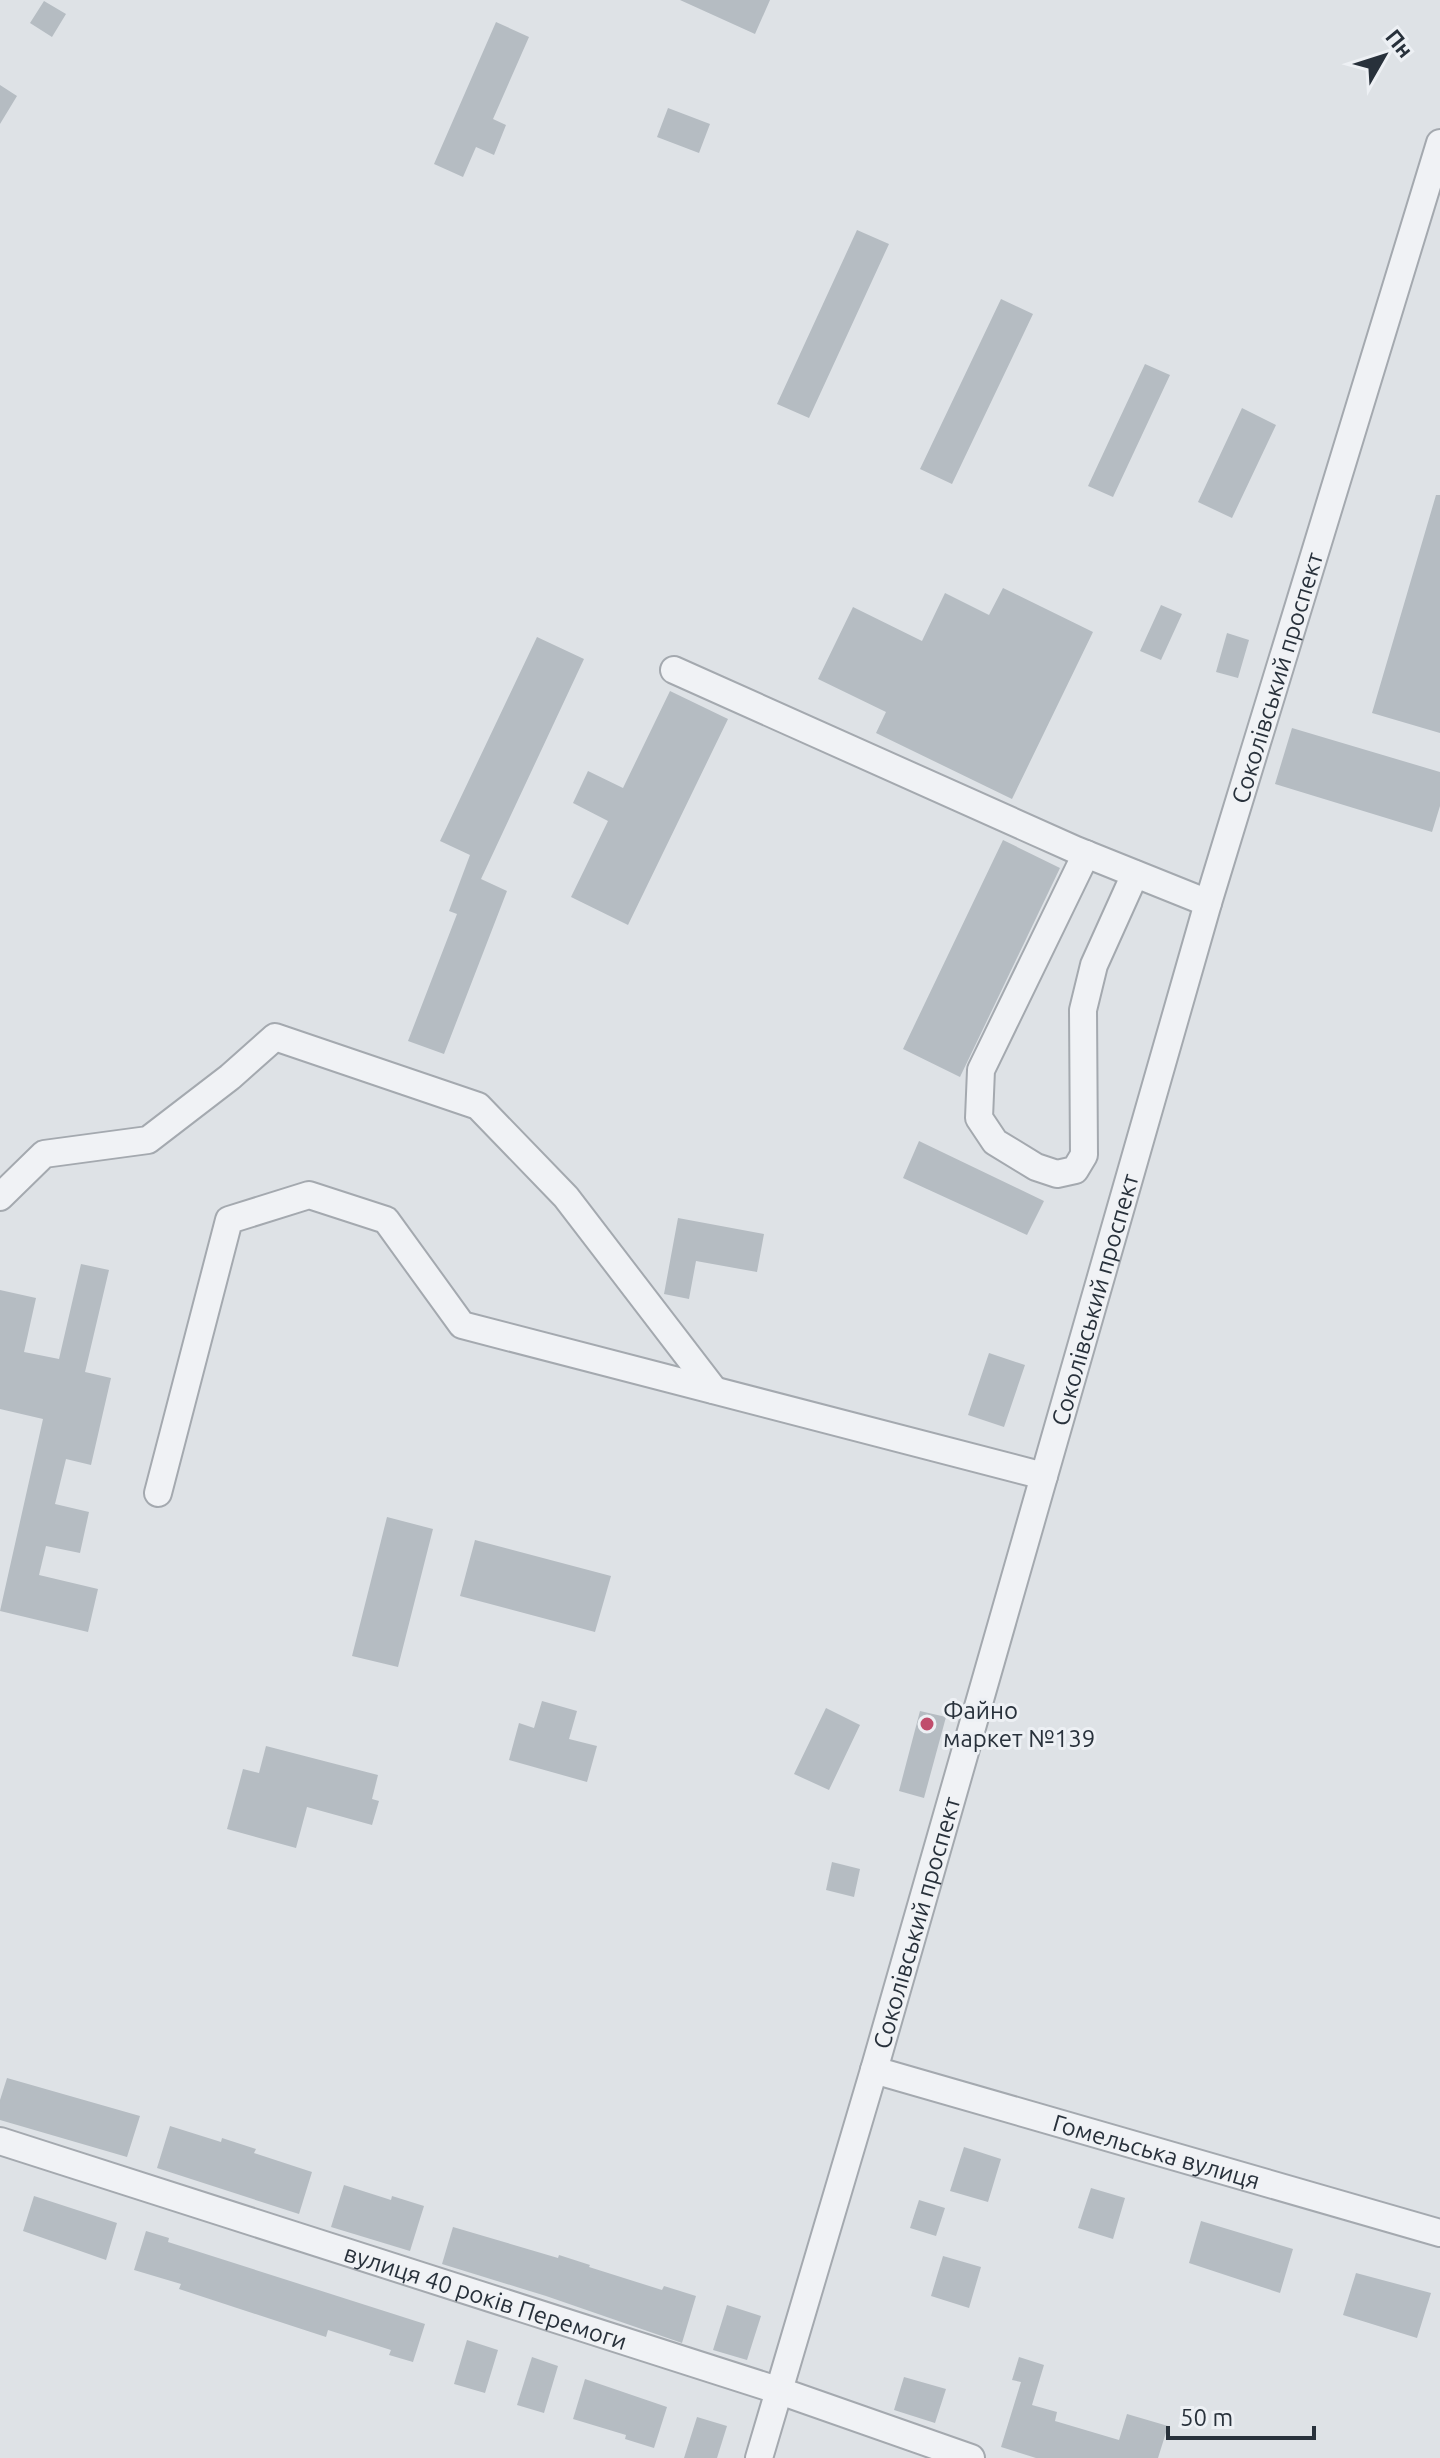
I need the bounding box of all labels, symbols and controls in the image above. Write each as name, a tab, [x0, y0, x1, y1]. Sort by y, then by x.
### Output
north arrow	[1344, 16, 1424, 96]
text: Пн	[1381, 24, 1419, 62]
street label: Соколівський проспект	[1226, 549, 1328, 807]
street label: Соколівський проспект	[1046, 1170, 1143, 1429]
place label: Файно маркет №139	[943, 1697, 1095, 1752]
marker: Файно маркет №139	[918, 1715, 936, 1733]
street label: Соколівський проспект	[867, 1793, 965, 2052]
street label: Гомельська вулиця	[1050, 2109, 1263, 2194]
street label: вулиця 40 років Перемоги	[341, 2239, 630, 2355]
scale bar	[1168, 2390, 1314, 2440]
text: 50 m	[1180, 2404, 1233, 2431]

